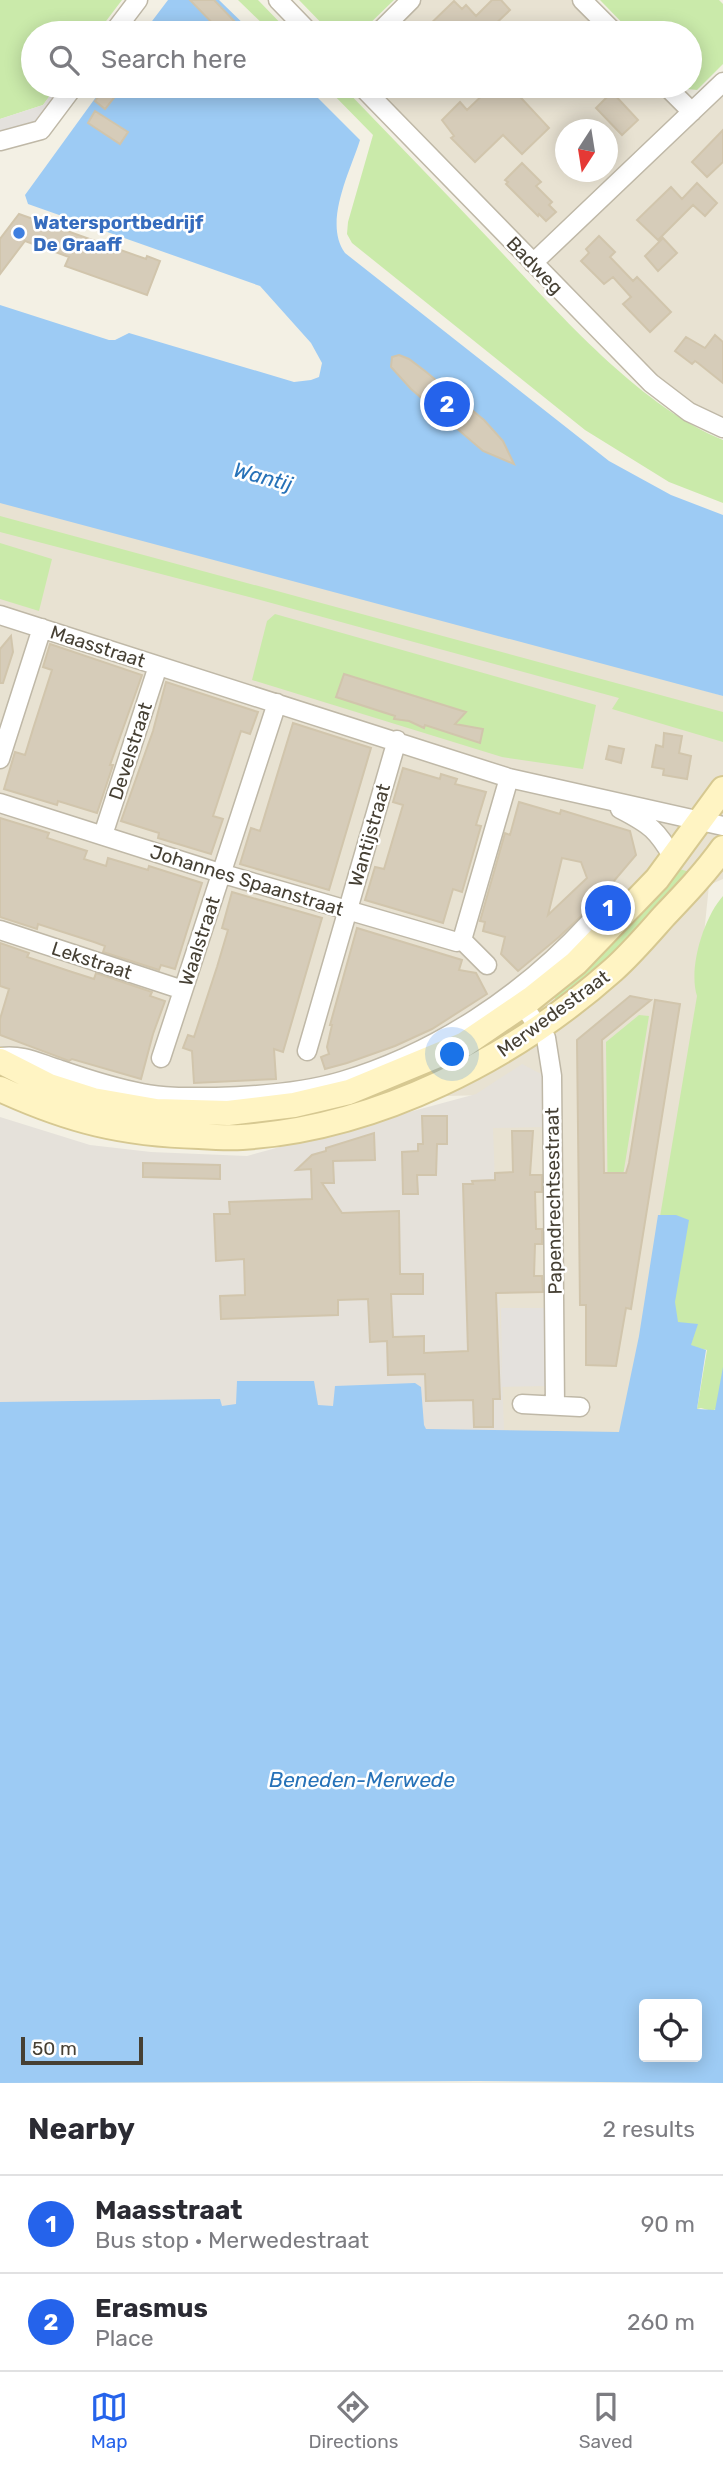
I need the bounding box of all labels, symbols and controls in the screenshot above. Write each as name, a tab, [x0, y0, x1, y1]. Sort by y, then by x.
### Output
search box	[21, 21, 702, 98]
icon: search	[45, 41, 83, 79]
text: Search here	[101, 44, 247, 75]
north arrow	[555, 119, 618, 182]
place label: Watersportbedrijf De Graaff	[33, 211, 204, 256]
marker: Watersportbedrijf De Graaff	[11, 225, 27, 241]
street label: Badweg	[502, 232, 568, 299]
pin: 2	[424, 378, 470, 430]
water label: Wantij	[231, 457, 296, 497]
street label: Maasstraat	[48, 620, 149, 673]
street label: Develstraat	[104, 699, 157, 803]
street label: Wantijstraat	[344, 780, 395, 889]
street label: Johannes Spaanstraat	[147, 840, 347, 921]
pin: 1	[585, 882, 631, 934]
street label: Waalstraat	[174, 893, 225, 989]
street label: Lekstraat	[49, 937, 136, 984]
street label: Merwedestraat	[493, 965, 614, 1062]
your location	[435, 1037, 469, 1071]
street label: Papendrechtsestraat	[540, 1107, 567, 1295]
water label: Beneden-Merwede	[269, 1767, 455, 1792]
map controls	[639, 1999, 702, 2062]
button: locate	[639, 1999, 702, 2062]
scale bar	[21, 2034, 144, 2066]
text: 50 m	[32, 2037, 77, 2060]
text: Nearby	[28, 2111, 135, 2147]
text: 2 results	[603, 2115, 695, 2143]
text: Maasstraat	[95, 2195, 242, 2226]
text: 1	[45, 2210, 57, 2238]
text: 90 m	[641, 2210, 695, 2238]
text: Bus stop · Merwedestraat	[95, 2226, 369, 2254]
text: Erasmus	[95, 2293, 208, 2324]
text: 2	[44, 2308, 58, 2336]
text: 260 m	[627, 2308, 695, 2336]
text: Place	[95, 2324, 154, 2352]
tab: Map	[90, 2388, 128, 2453]
tab: Directions	[308, 2388, 398, 2453]
tab: Saved	[579, 2388, 633, 2453]

